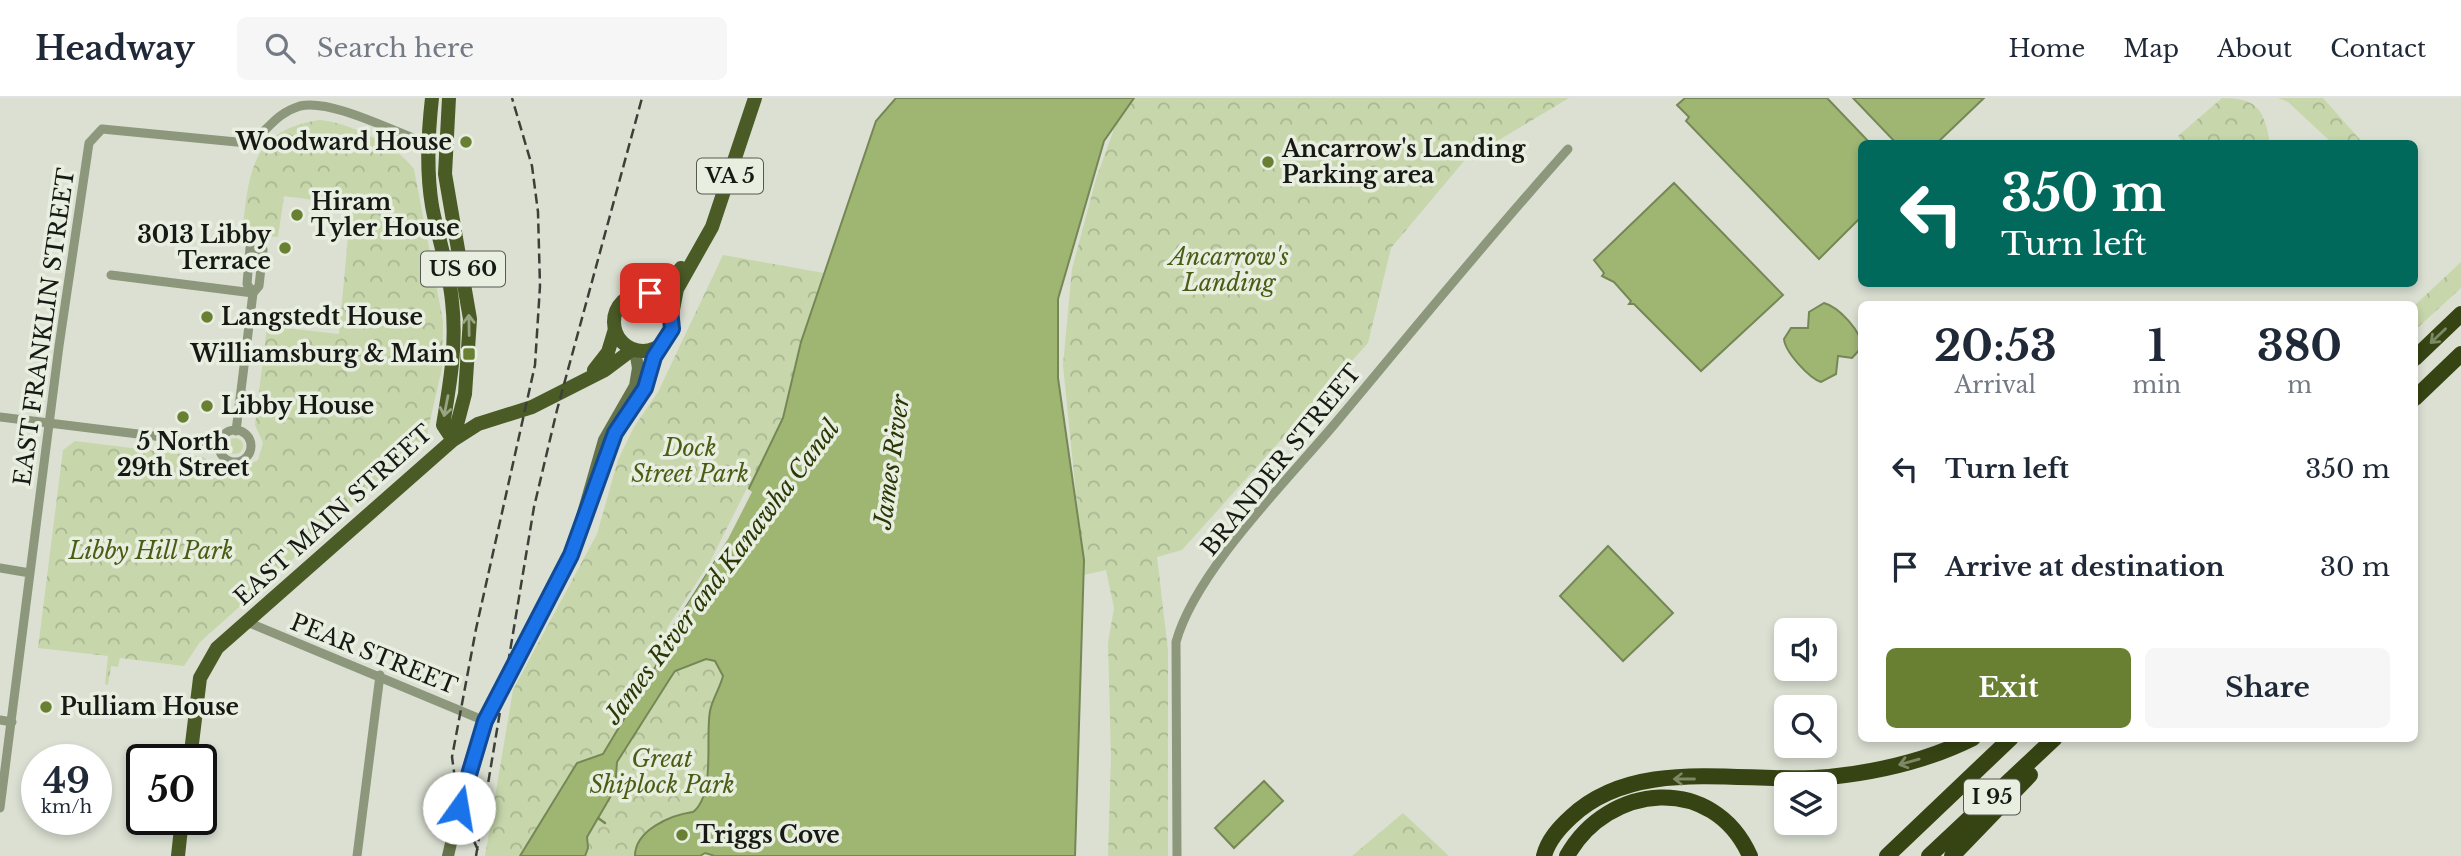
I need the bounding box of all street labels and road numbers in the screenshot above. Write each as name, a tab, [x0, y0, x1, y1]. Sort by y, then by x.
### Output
road number: VA 5	[697, 158, 763, 194]
street label: EAST FRANKLIN STREET	[8, 166, 80, 487]
road number: US 60	[421, 252, 505, 286]
street label: BRANDER STREET	[1195, 358, 1367, 561]
street label: EAST MAIN STREET	[228, 418, 438, 611]
street label: PEAR STREET	[287, 608, 462, 700]
road number: I 95	[1964, 780, 2020, 814]

